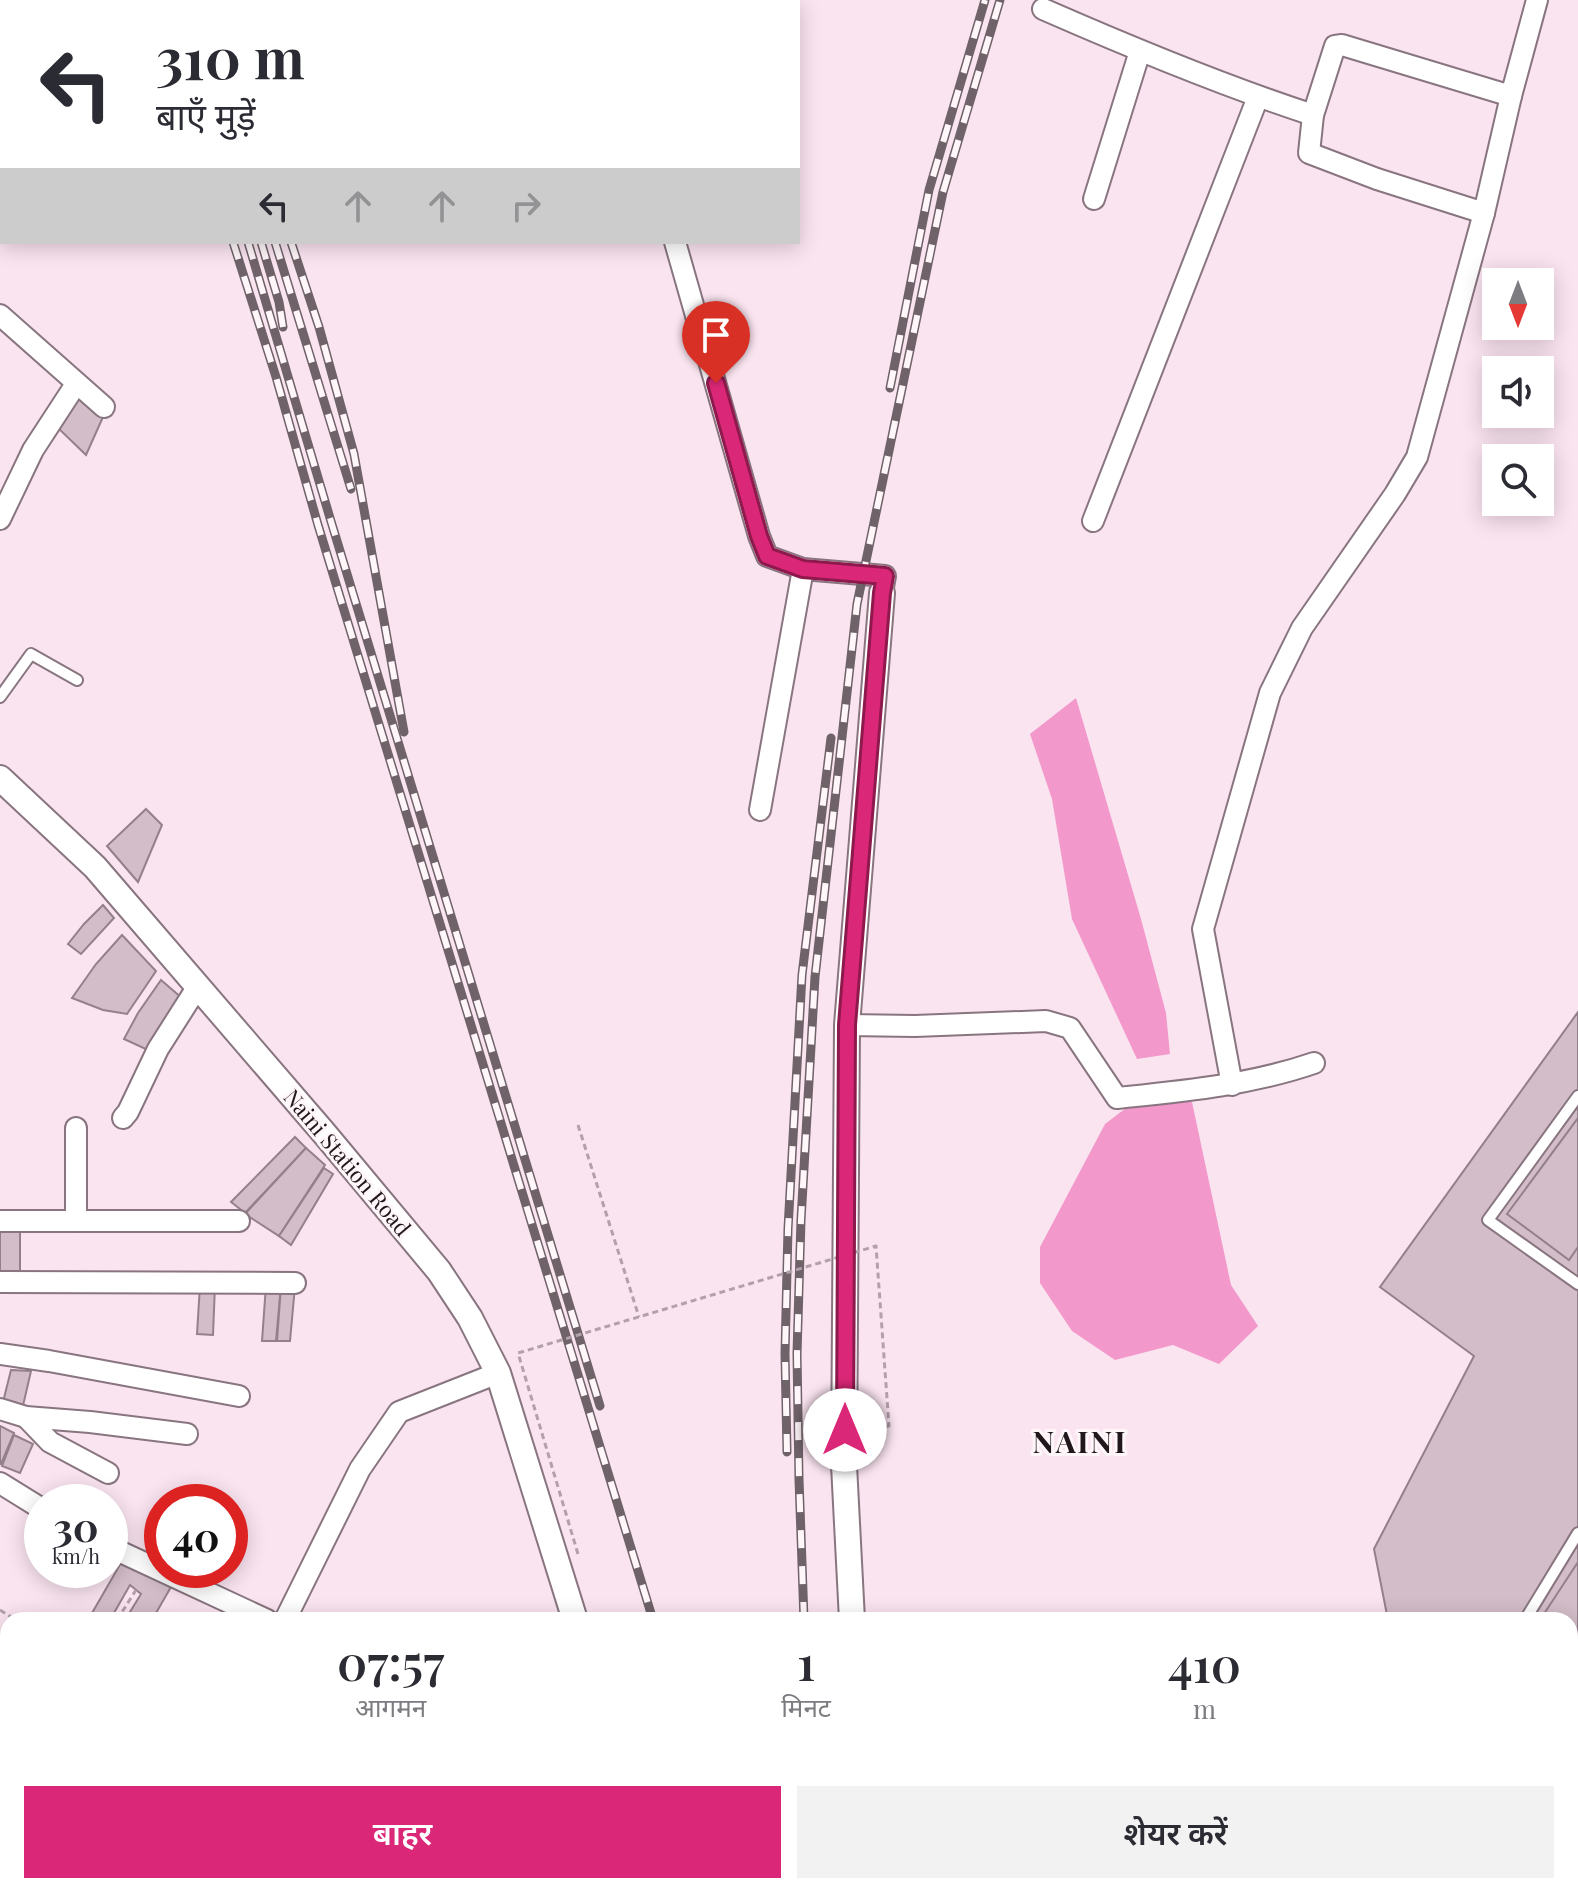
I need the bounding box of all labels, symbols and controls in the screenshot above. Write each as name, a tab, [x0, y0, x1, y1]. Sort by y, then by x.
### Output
text: 310 m	[156, 19, 305, 94]
icon: left	[24, 32, 128, 136]
text: बाएँ मुड़ें	[156, 91, 256, 139]
icon: left	[252, 184, 296, 228]
icon: ahead	[336, 184, 380, 228]
icon: ahead	[420, 184, 464, 228]
icon: right	[504, 184, 548, 228]
north arrow	[1482, 268, 1554, 340]
map controls	[1482, 268, 1554, 516]
pin	[682, 301, 750, 383]
icon: arrive	[694, 313, 738, 357]
button: sound	[1482, 356, 1554, 428]
button: search	[1482, 444, 1554, 516]
street label: Naini Station Road	[278, 1082, 418, 1242]
position arrow	[803, 1388, 887, 1472]
district label: NAINI	[1033, 1421, 1127, 1461]
speed limit sign: 40	[144, 1484, 248, 1588]
text: 30	[53, 1499, 99, 1552]
text: km/h	[52, 1542, 100, 1569]
text: 07:57	[337, 1629, 444, 1693]
text: 1	[797, 1629, 815, 1693]
text: 410	[1168, 1631, 1241, 1695]
text: आगमन	[355, 1689, 426, 1724]
text: मिनट	[781, 1689, 831, 1724]
text: m	[1193, 1691, 1216, 1726]
button: बाहर	[24, 1786, 781, 1878]
button: शेयर करें	[797, 1786, 1554, 1878]

